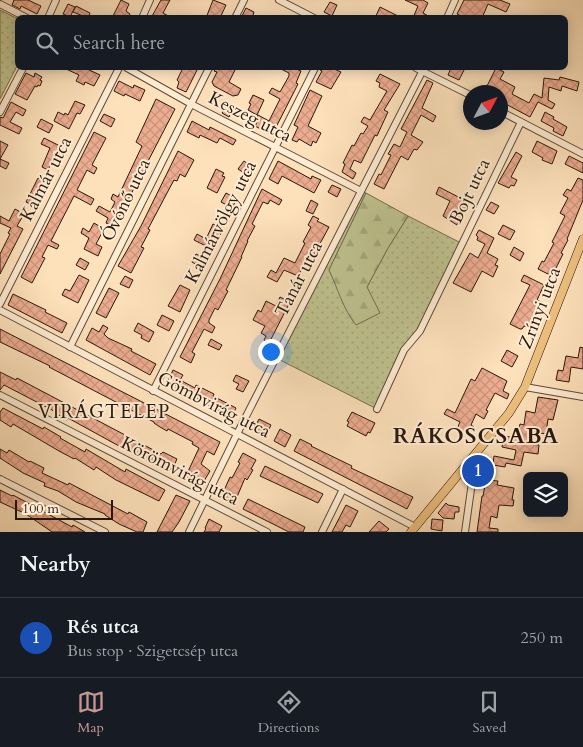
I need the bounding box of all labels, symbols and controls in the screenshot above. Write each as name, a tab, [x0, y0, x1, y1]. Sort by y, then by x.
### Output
search box	[15, 15, 568, 70]
icon: search	[33, 29, 61, 57]
text: Search here	[73, 30, 165, 56]
street label: Keszeg utca	[204, 85, 296, 149]
north arrow	[463, 85, 508, 130]
street label: Kalmár utca	[14, 132, 78, 226]
street label: Óvónő utca	[95, 154, 157, 246]
street label: Bojt utca	[444, 154, 496, 228]
street label: Kalmárvölgy utca	[179, 156, 263, 288]
street label: Tanár utca	[269, 237, 329, 321]
street label: Zrínyi utca	[513, 263, 567, 352]
your location	[258, 339, 284, 365]
street label: Gömbvirág utca	[153, 366, 275, 444]
district label: VIRÁGTELEP	[38, 399, 170, 425]
district label: RÁKOSCSABA	[393, 421, 559, 451]
street label: Körömvirág utca	[117, 430, 244, 512]
pin: 1	[462, 452, 494, 490]
map controls	[523, 472, 568, 517]
button: layers	[523, 472, 568, 517]
scale bar	[15, 497, 112, 520]
text: 100 m	[22, 499, 59, 518]
text: Nearby	[20, 550, 91, 579]
text: Rés utca	[67, 614, 139, 640]
text: 1	[32, 627, 40, 649]
text: 250 m	[521, 627, 563, 649]
text: Bus stop · Szigetcsép utca	[67, 640, 238, 662]
tab: Map	[77, 688, 105, 737]
tab: Directions	[258, 688, 319, 737]
tab: Saved	[472, 688, 506, 737]

